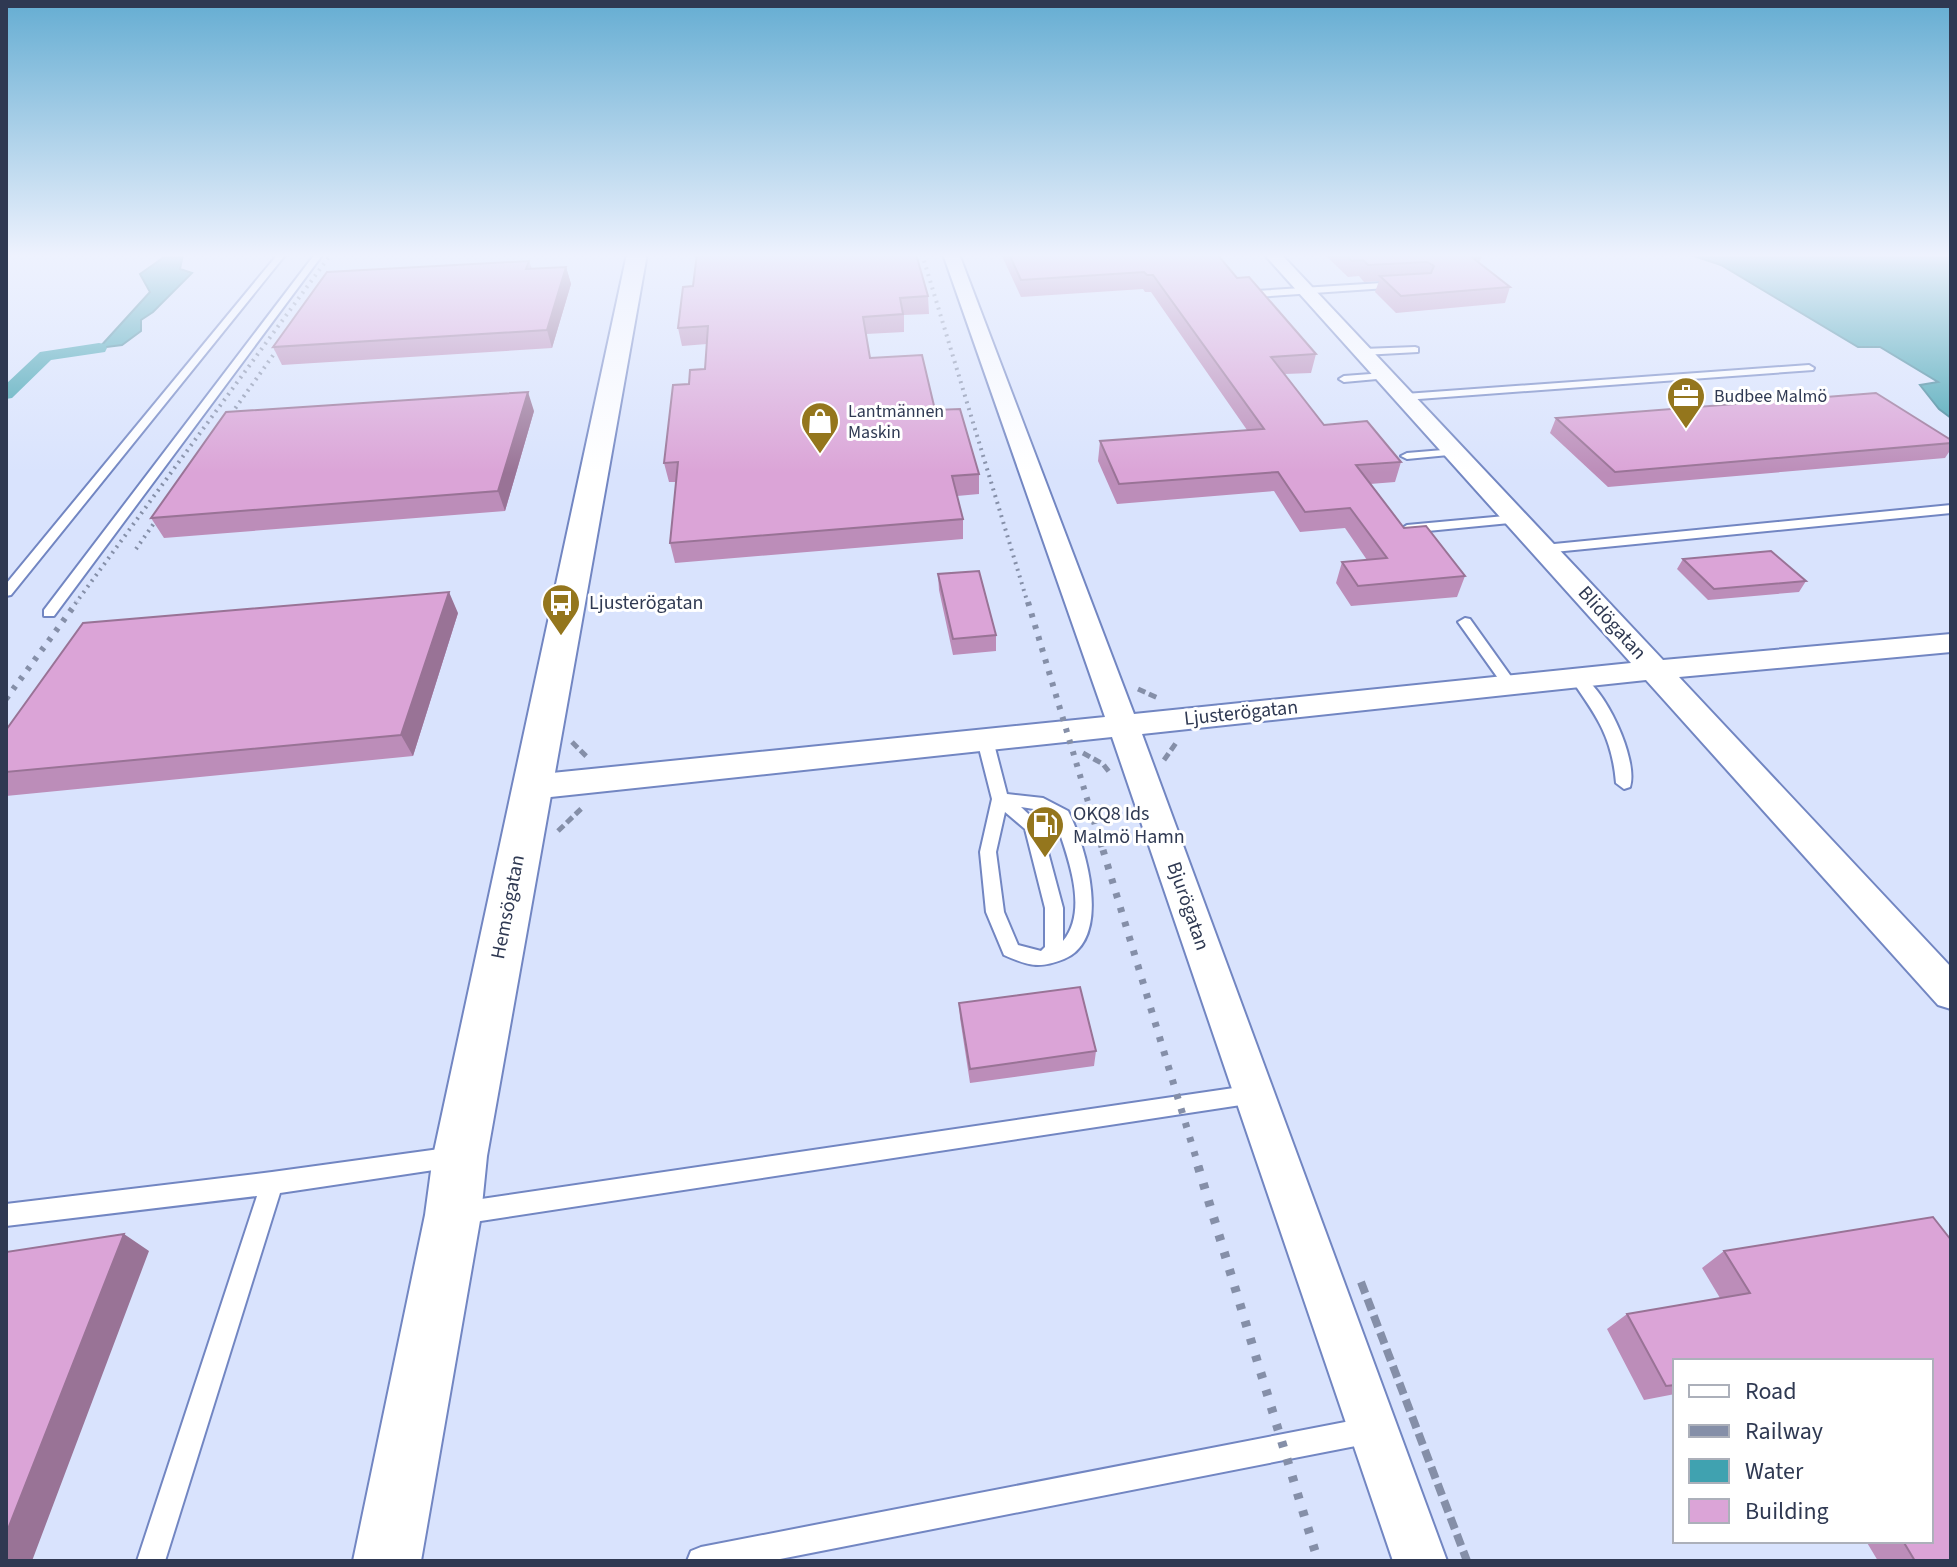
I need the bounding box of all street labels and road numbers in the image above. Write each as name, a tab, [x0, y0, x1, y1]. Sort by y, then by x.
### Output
street label: Blidögatan	[1571, 580, 1653, 666]
street label: Ljusterögatan	[1183, 693, 1299, 733]
street label: Hemsögatan	[484, 852, 532, 962]
street label: Bjurögatan	[1160, 858, 1216, 954]

